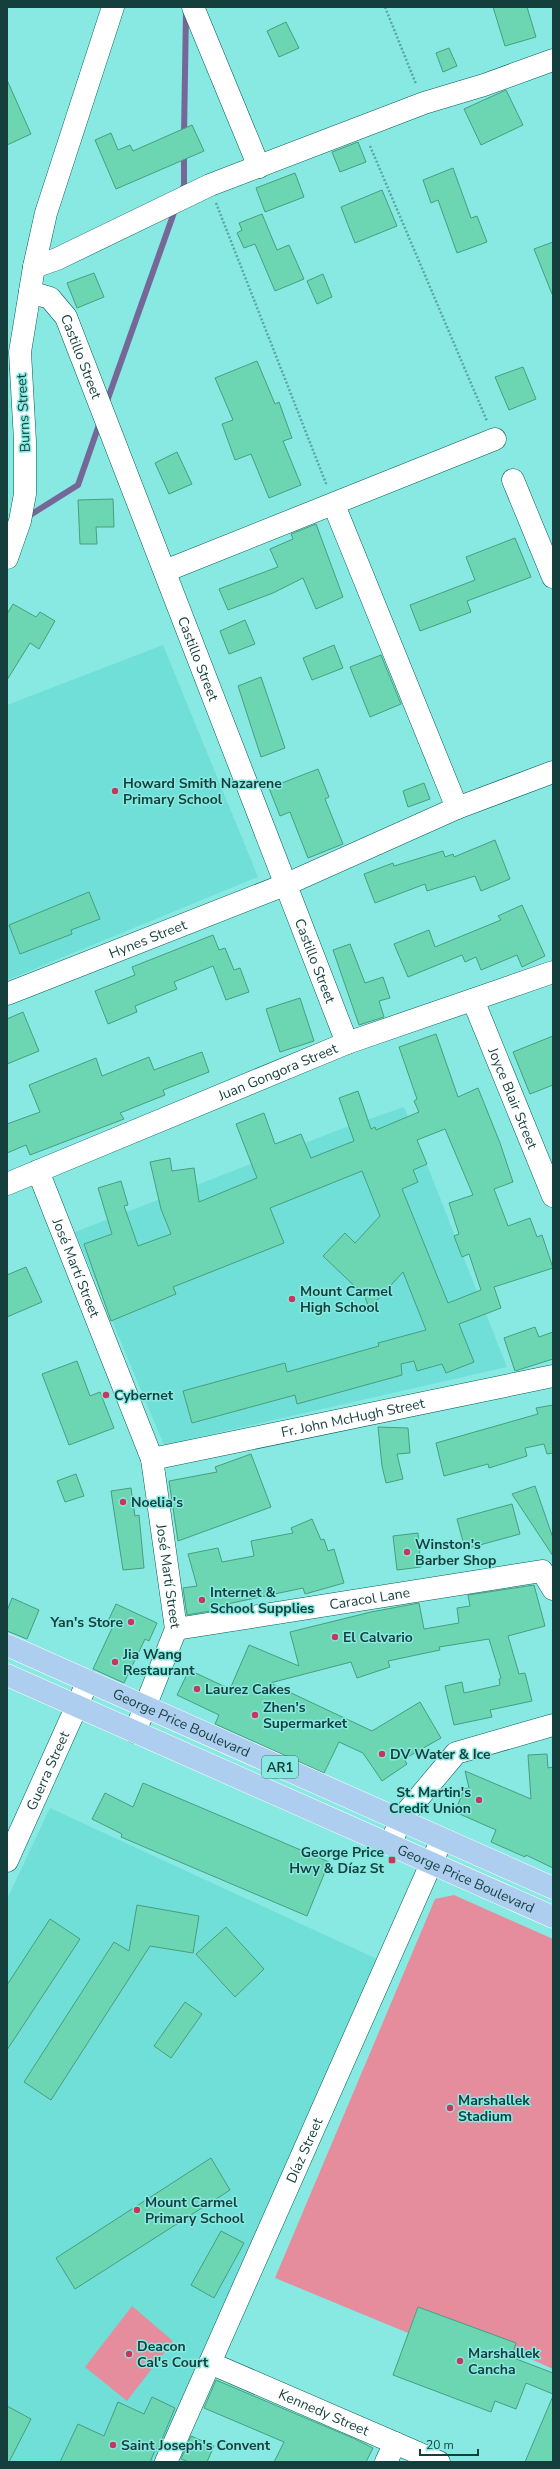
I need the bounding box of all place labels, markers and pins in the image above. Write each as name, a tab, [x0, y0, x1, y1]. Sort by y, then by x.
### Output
place label: Howard Smith Nazarene Primary School	[123, 774, 282, 809]
marker: Howard Smith Nazarene Primary School	[110, 786, 120, 796]
place label: Mount Carmel High School	[300, 1282, 393, 1317]
marker: Mount Carmel High School	[287, 1294, 297, 1304]
place label: Cybernet	[114, 1386, 174, 1405]
marker: Cybernet	[101, 1390, 111, 1400]
place label: Noelia's	[131, 1493, 183, 1512]
marker: Noelia's	[118, 1497, 128, 1507]
place label: Winston's Barber Shop	[415, 1535, 497, 1570]
marker: Winston's Barber Shop	[402, 1547, 412, 1557]
place label: Internet & School Supplies	[210, 1583, 314, 1618]
marker: Internet & School Supplies	[197, 1595, 207, 1605]
place label: Yan's Store	[49, 1613, 123, 1632]
marker: Yan's Store	[126, 1617, 136, 1627]
place label: El Calvario	[343, 1628, 413, 1647]
marker: El Calvario	[330, 1632, 340, 1642]
place label: Jia Wang Restaurant	[122, 1645, 195, 1680]
marker: Jia Wang Restaurant	[110, 1657, 120, 1667]
place label: Laurez Cakes	[205, 1680, 291, 1699]
marker: Laurez Cakes	[192, 1684, 202, 1694]
place label: Zhen's Supermarket	[263, 1698, 348, 1733]
marker: Zhen's Supermarket	[250, 1710, 260, 1720]
place label: DV Water & Ice	[390, 1745, 491, 1764]
marker: DV Water & Ice	[377, 1749, 387, 1759]
place label: St. Martin's Credit Union	[389, 1783, 471, 1818]
marker: St. Martin's Credit Union	[474, 1795, 484, 1805]
place label: George Price Hwy & Díaz St	[289, 1843, 385, 1878]
marker: George Price Hwy & Díaz St	[387, 1855, 397, 1865]
place label: Marshallek Stadium	[458, 2091, 530, 2126]
marker: Marshallek Stadium	[445, 2103, 455, 2113]
place label: Mount Carmel Primary School	[145, 2193, 245, 2228]
marker: Mount Carmel Primary School	[132, 2205, 142, 2215]
place label: Deacon Cal's Court	[137, 2337, 209, 2372]
place label: Marshallek Cancha	[468, 2344, 540, 2379]
marker: Deacon Cal's Court	[124, 2349, 134, 2359]
marker: Marshallek Cancha	[455, 2356, 465, 2366]
place label: Saint Joseph's Convent	[121, 2436, 271, 2455]
marker: Saint Joseph's Convent	[108, 2440, 118, 2450]

